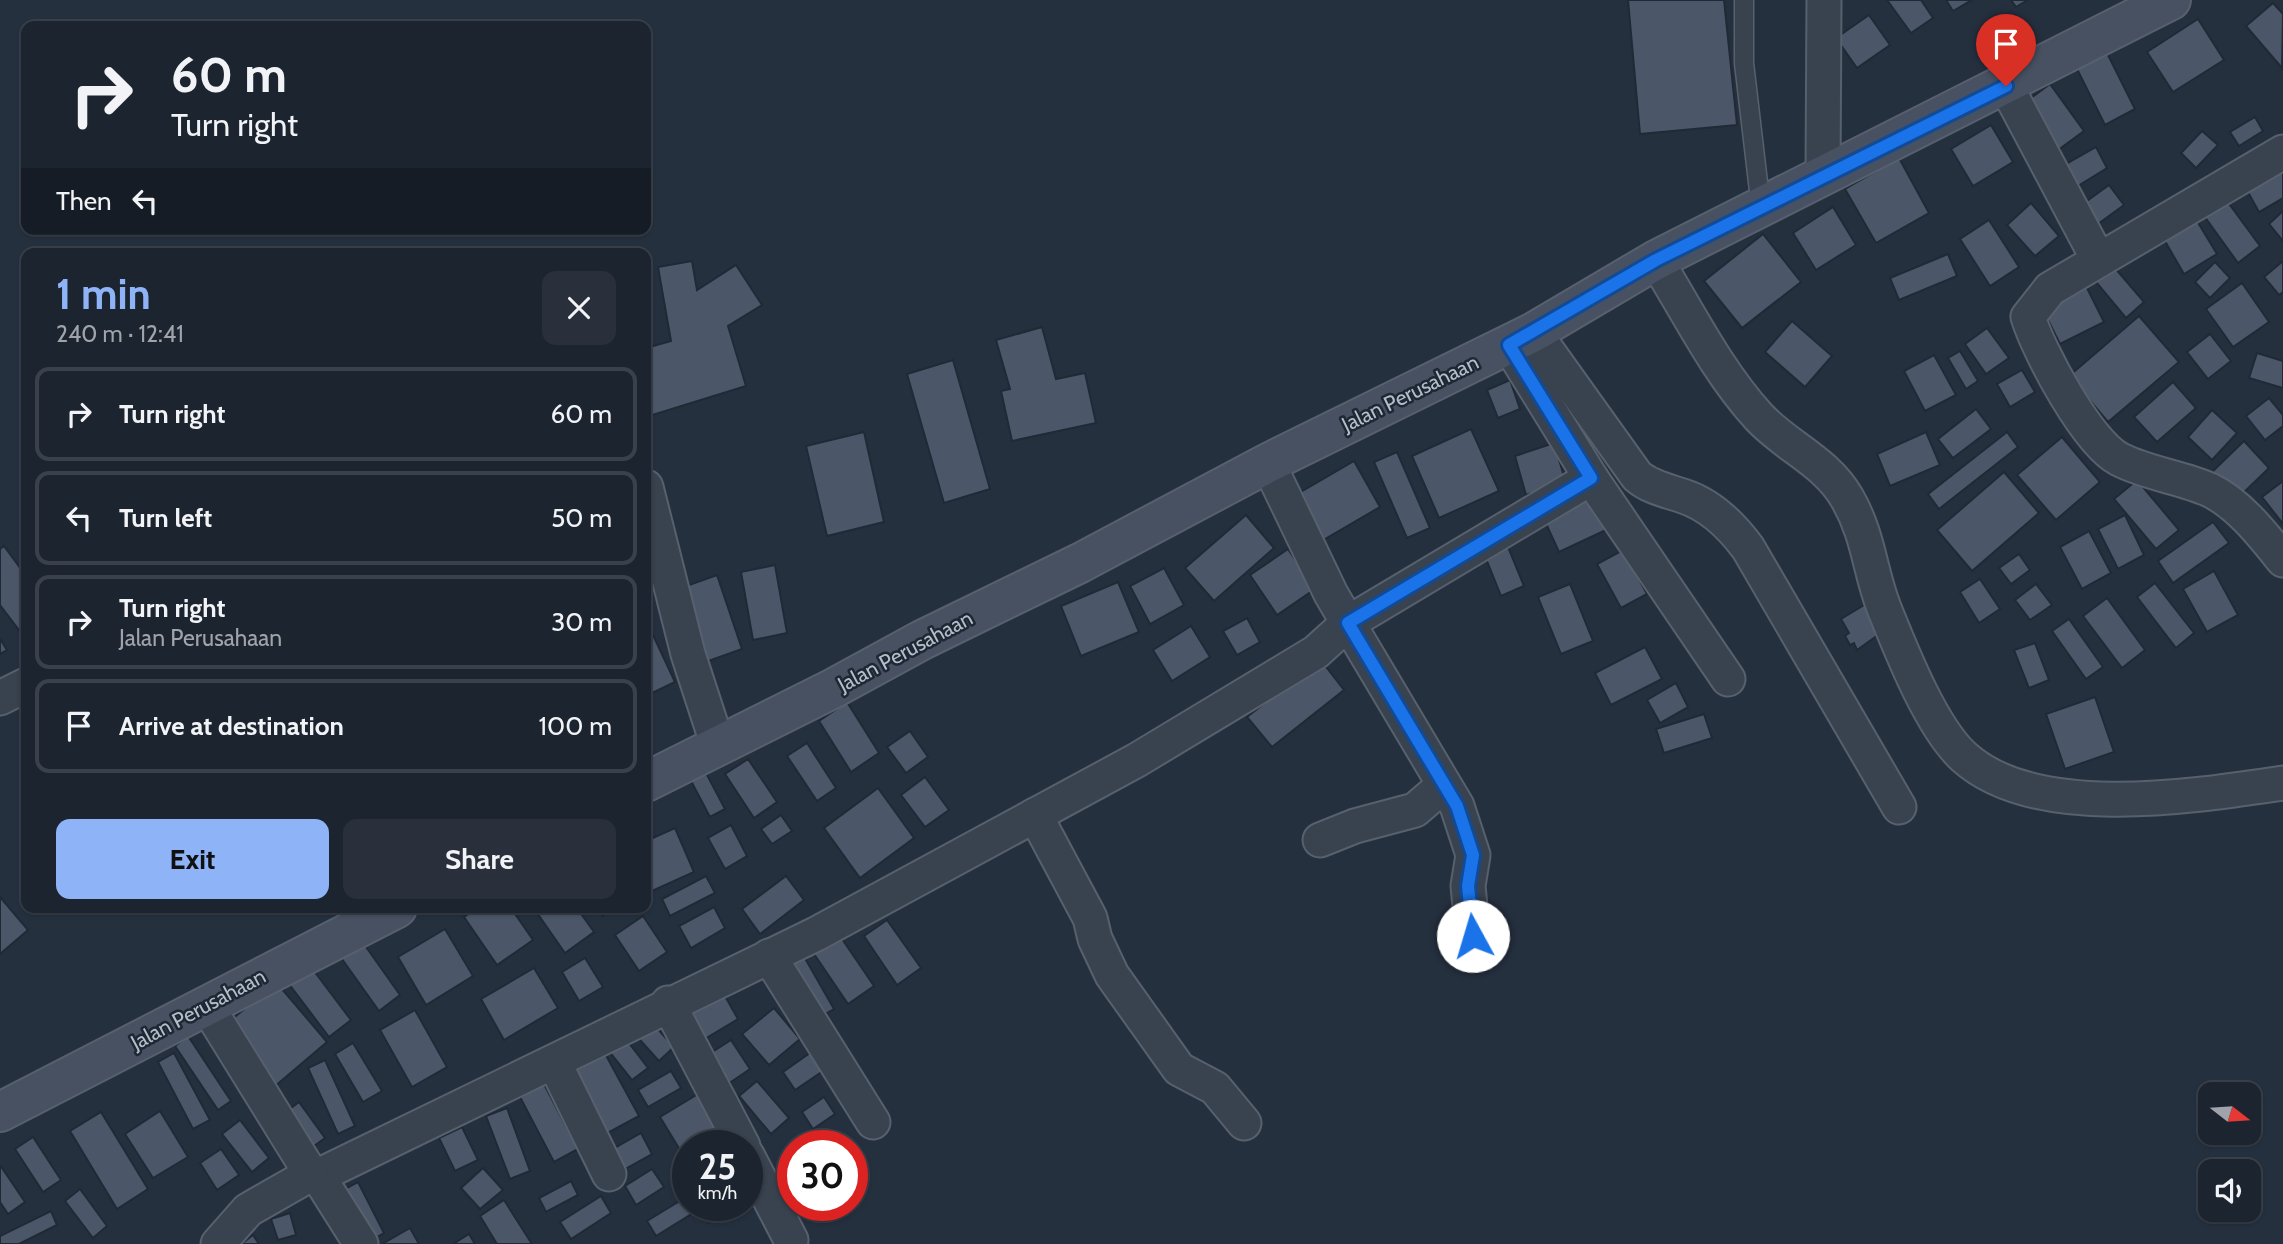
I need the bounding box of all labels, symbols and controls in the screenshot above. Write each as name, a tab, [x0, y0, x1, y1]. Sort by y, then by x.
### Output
pin	[1976, 14, 2036, 86]
icon: arrive	[1987, 25, 2025, 63]
text: 60 m	[171, 45, 287, 104]
icon: right	[56, 49, 147, 140]
text: Turn right	[171, 105, 298, 144]
icon: left	[126, 182, 164, 220]
text: Then	[56, 185, 112, 217]
text: 1 min	[56, 268, 151, 320]
button: close	[542, 271, 616, 345]
text: 240 m · 12:41	[56, 320, 184, 348]
street label: Jalan Perusahaan	[1337, 349, 1482, 437]
icon: right	[60, 395, 98, 433]
text: Turn right	[119, 398, 225, 430]
text: 60 m	[550, 398, 612, 430]
icon: left	[60, 499, 98, 537]
text: Turn left	[119, 502, 212, 534]
text: 50 m	[551, 502, 612, 534]
text: Turn right	[119, 592, 225, 624]
icon: right	[60, 603, 98, 641]
street label: Jalan Perusahaan	[833, 605, 977, 697]
text: 30 m	[551, 606, 612, 638]
text: Jalan Perusahaan	[119, 624, 282, 652]
icon: arrive	[60, 707, 98, 745]
text: Arrive at destination	[119, 710, 344, 742]
text: 100 m	[539, 710, 612, 742]
button: Exit	[56, 819, 329, 899]
button: Share	[343, 819, 616, 899]
position arrow	[1436, 899, 1510, 973]
street label: Jalan Perusahaan	[126, 963, 270, 1055]
north arrow	[2198, 1082, 2261, 1144]
map controls	[2198, 1082, 2261, 1222]
speed limit sign: 30	[777, 1130, 868, 1221]
text: 25	[699, 1145, 736, 1188]
button: sound	[2198, 1159, 2261, 1222]
text: km/h	[698, 1182, 737, 1204]

